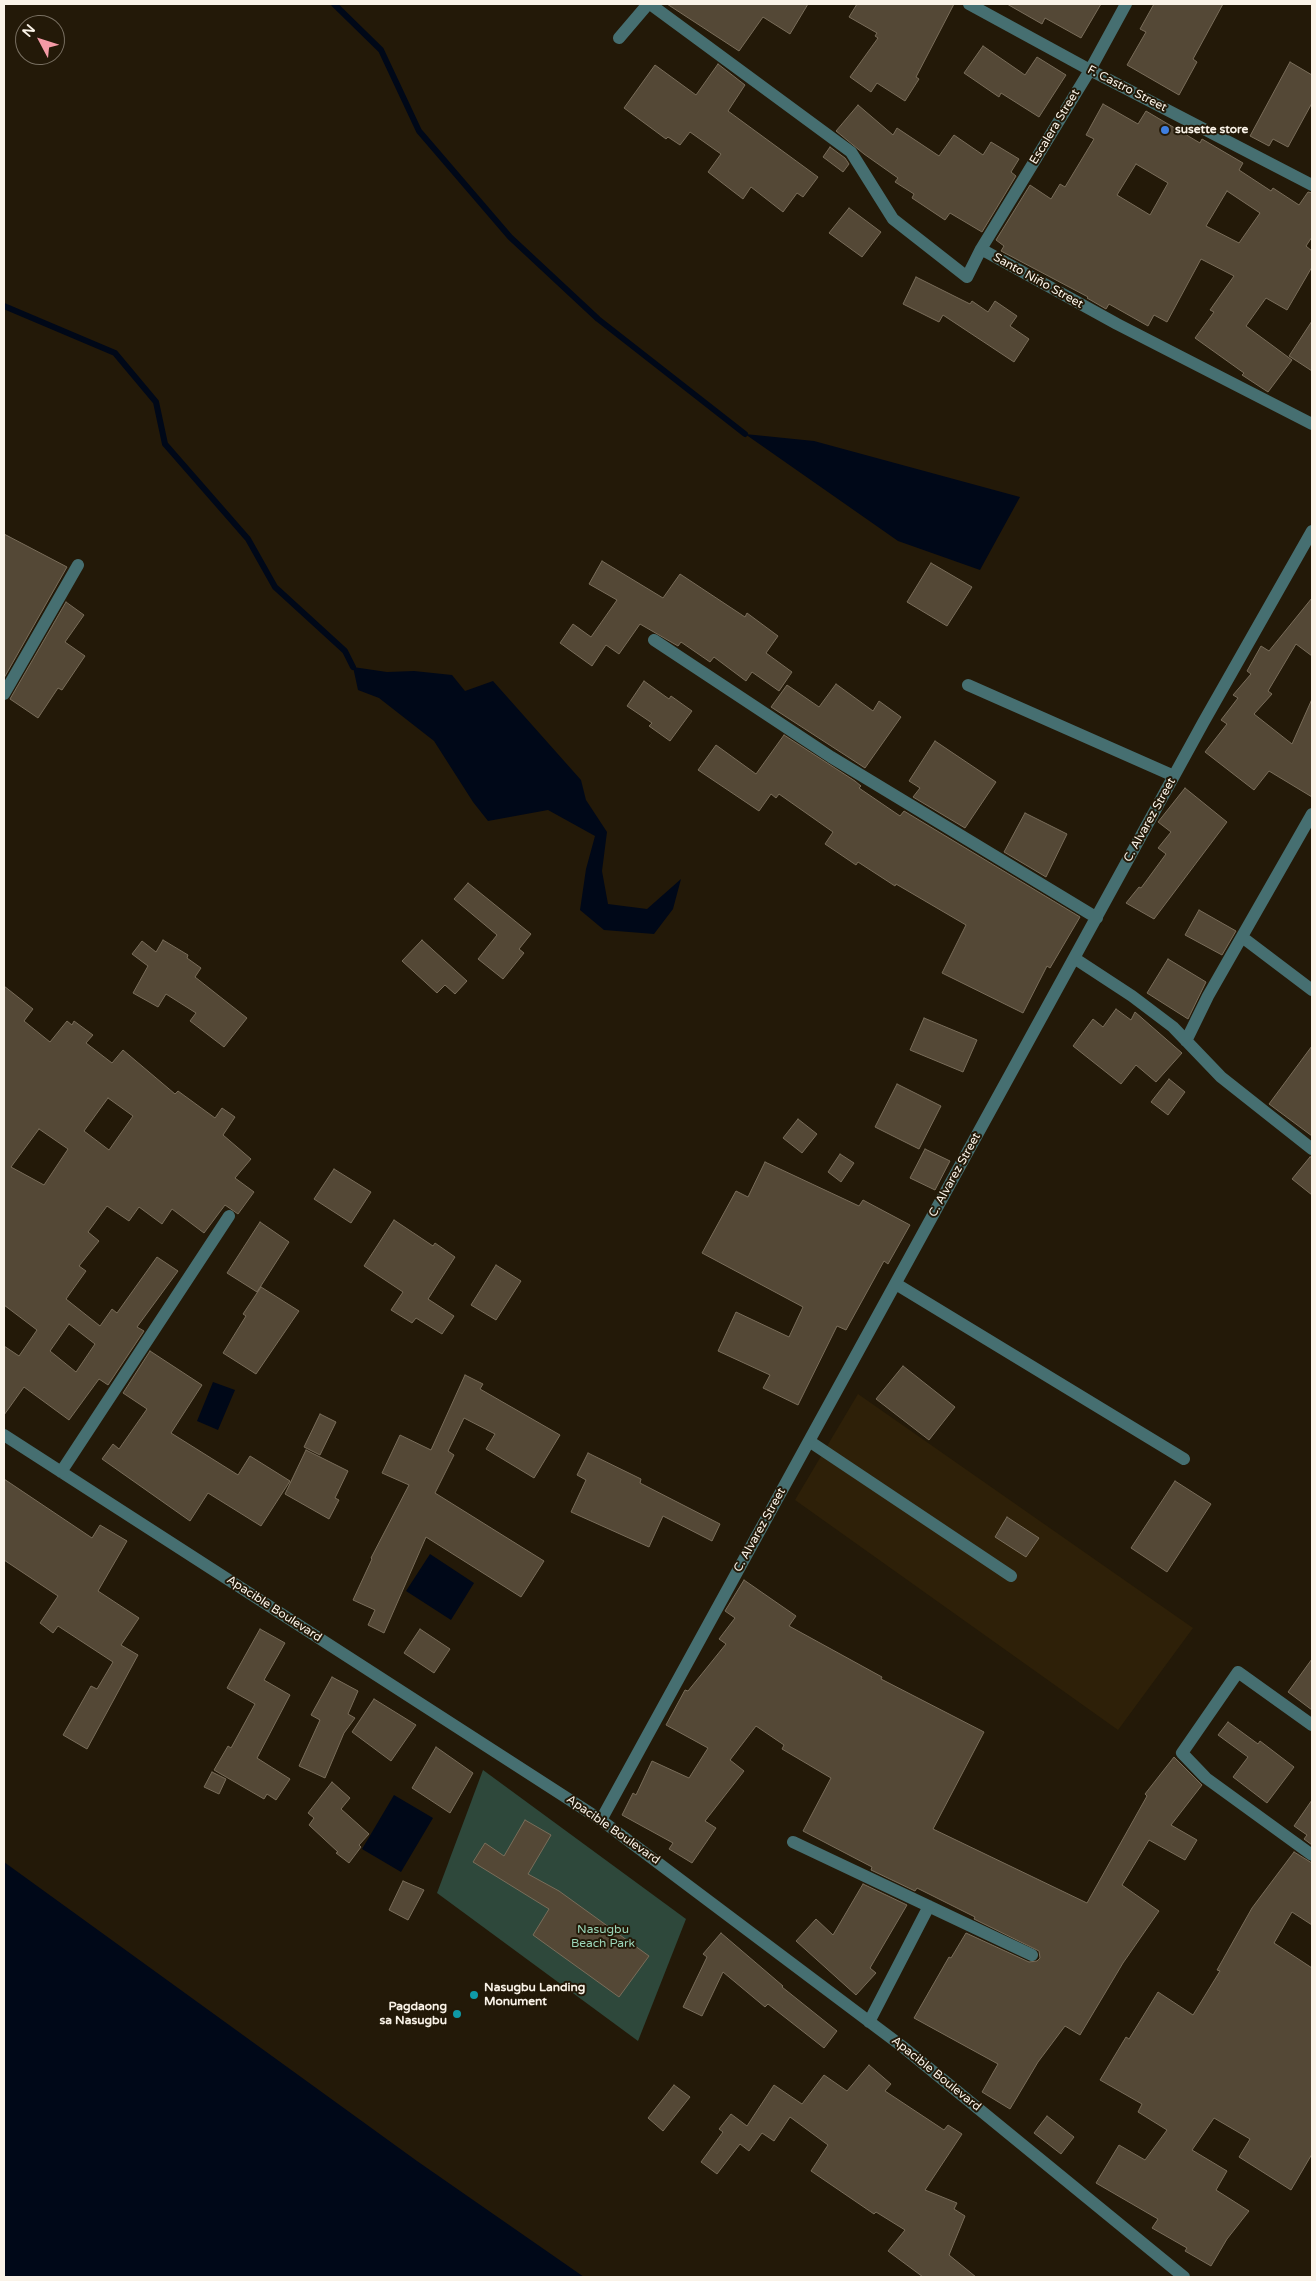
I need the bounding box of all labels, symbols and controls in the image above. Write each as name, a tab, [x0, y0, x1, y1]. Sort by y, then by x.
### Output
north arrow	[15, 15, 65, 65]
text: N	[19, 21, 39, 40]
street label: F. Castro Street	[1085, 63, 1169, 115]
street label: Escalera Street	[1027, 87, 1083, 167]
place label: susette store	[1175, 123, 1248, 137]
marker: susette store	[1159, 124, 1171, 136]
street label: Santo Niño Street	[990, 250, 1086, 312]
street label: C. Alvarez Street	[1121, 775, 1179, 865]
street label: C. Alvarez Street	[926, 1130, 984, 1220]
street label: C. Alvarez Street	[731, 1485, 789, 1575]
street label: Apacible Boulevard	[224, 1573, 324, 1645]
street label: Apacible Boulevard	[564, 1792, 662, 1868]
park label: Nasugbu Beach Park	[571, 1923, 635, 1951]
place label: Nasugbu Landing Monument	[484, 1981, 585, 2009]
marker: Nasugbu Landing Monument	[468, 1989, 480, 2001]
place label: Pagdaong sa Nasugbu	[379, 2000, 447, 2028]
marker: Pagdaong sa Nasugbu	[451, 2008, 463, 2020]
street label: Apacible Boulevard	[888, 2034, 984, 2114]

